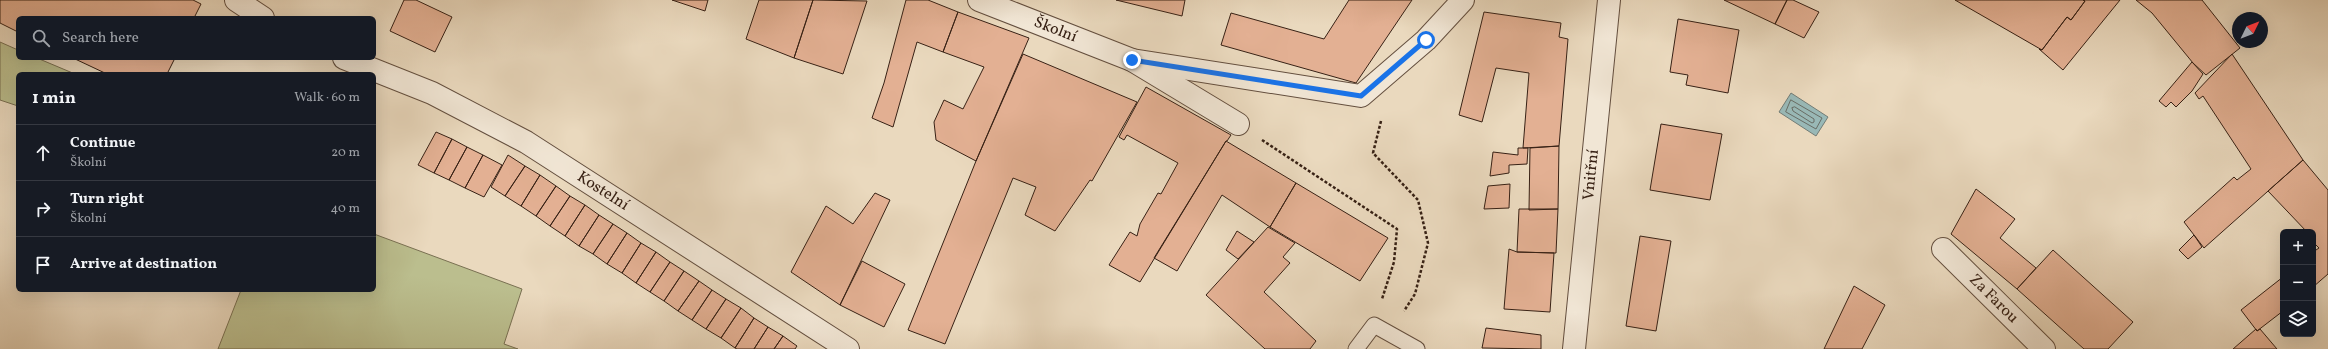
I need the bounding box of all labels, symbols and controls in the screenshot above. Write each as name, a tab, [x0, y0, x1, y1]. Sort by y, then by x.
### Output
street label: Školní	[1030, 11, 1080, 48]
north arrow	[2232, 12, 2268, 48]
search box	[16, 16, 376, 60]
icon: search	[30, 27, 52, 49]
text: Search here	[62, 28, 139, 49]
route start	[1417, 31, 1435, 49]
route end	[1123, 51, 1141, 69]
text: 1 min	[32, 87, 76, 110]
text: Walk · 60 m	[294, 89, 360, 107]
text: Continue	[70, 133, 135, 154]
icon: ahead	[32, 142, 54, 164]
text: 20 m	[331, 144, 360, 162]
street label: Vnitřní	[1578, 148, 1605, 201]
text: Školní	[70, 154, 106, 172]
street label: Kostelní	[573, 166, 633, 216]
text: Turn right	[70, 189, 144, 210]
icon: right	[32, 198, 54, 220]
text: 40 m	[331, 200, 360, 218]
text: Školní	[70, 210, 106, 228]
map controls	[2280, 229, 2316, 337]
button: +	[2280, 229, 2316, 265]
icon: arrive	[32, 254, 54, 276]
text: Arrive at destination	[70, 254, 217, 275]
button: −	[2280, 265, 2316, 301]
street label: Za Farou	[1964, 269, 2023, 328]
button: layers	[2280, 301, 2316, 337]

